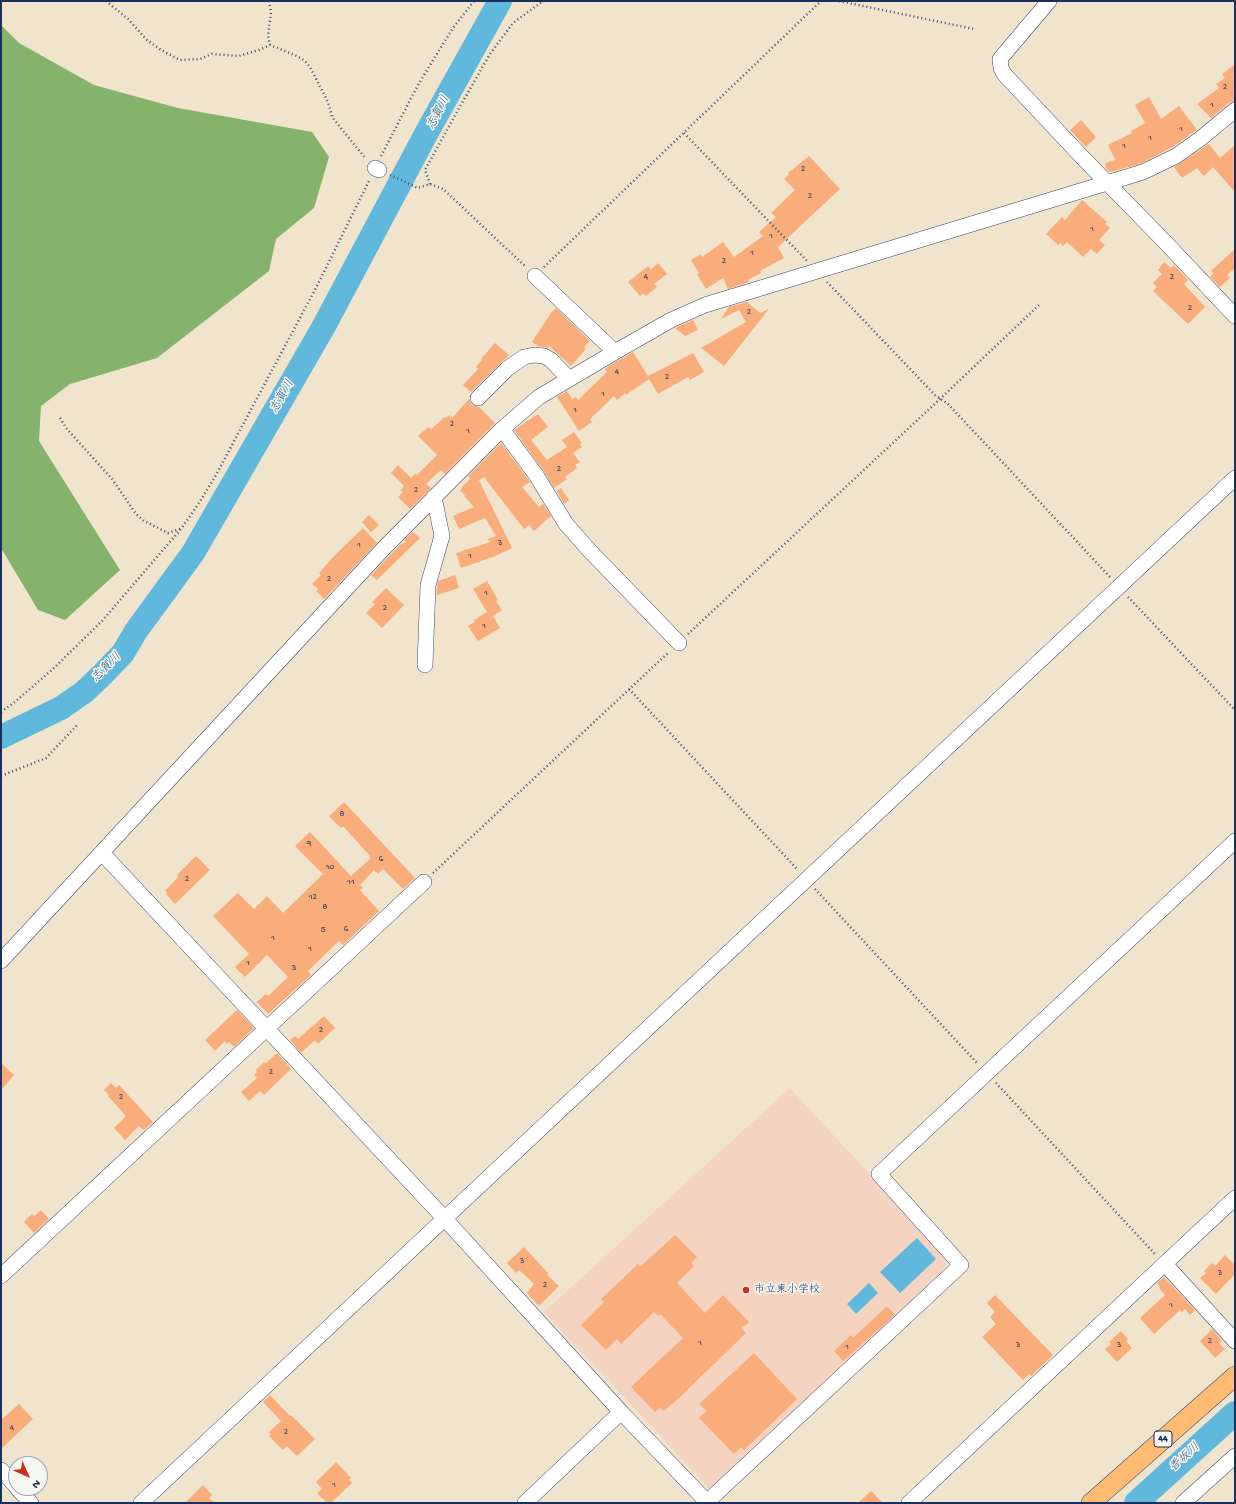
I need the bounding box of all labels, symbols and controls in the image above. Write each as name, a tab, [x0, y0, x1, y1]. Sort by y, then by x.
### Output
house number: 2	[1223, 83, 1227, 93]
water label: 志賀川	[424, 94, 454, 132]
house number: 1	[1210, 101, 1214, 111]
house number: 1	[1179, 125, 1183, 135]
house number: 1	[1148, 134, 1152, 144]
house number: 1	[1122, 142, 1126, 152]
house number: 2	[801, 165, 805, 175]
house number: 2	[808, 192, 812, 202]
house number: 1	[1090, 225, 1094, 235]
house number: 1	[769, 232, 773, 242]
house number: 1	[750, 249, 754, 259]
house number: 2	[722, 257, 726, 267]
house number: 4	[644, 273, 648, 283]
house number: 2	[1170, 273, 1174, 283]
house number: 2	[1188, 304, 1192, 314]
house number: 2	[747, 308, 751, 318]
house number: 4	[615, 368, 619, 378]
house number: 2	[665, 373, 669, 383]
water label: 志賀川	[268, 378, 298, 416]
house number: 1	[601, 390, 605, 400]
house number: 1	[573, 406, 577, 416]
house number: 2	[450, 420, 454, 430]
house number: 1	[466, 427, 470, 437]
house number: 2	[557, 465, 561, 475]
house number: 2	[414, 486, 418, 496]
house number: 3	[498, 539, 502, 549]
house number: 1	[357, 541, 361, 551]
house number: 1	[468, 552, 472, 562]
house number: 2	[327, 575, 331, 585]
house number: 1	[484, 589, 488, 599]
house number: 2	[383, 604, 387, 614]
house number: 1	[482, 622, 486, 632]
water label: 志賀川	[89, 650, 125, 686]
house number: 8	[340, 810, 344, 820]
house number: 9	[307, 840, 311, 850]
house number: 6	[379, 855, 383, 865]
house number: 10	[326, 863, 334, 873]
house number: 2	[185, 875, 189, 885]
house number: 11	[347, 878, 355, 888]
house number: 12	[309, 893, 317, 903]
house number: 8	[323, 903, 327, 913]
house number: 6	[344, 925, 348, 935]
house number: 5	[321, 926, 325, 936]
house number: 1	[271, 934, 275, 944]
house number: 1	[308, 945, 312, 955]
house number: 1	[246, 959, 250, 969]
house number: 3	[292, 964, 296, 974]
house number: 2	[319, 1026, 323, 1036]
house number: 2	[269, 1068, 273, 1078]
house number: 2	[119, 1093, 123, 1103]
house number: 3	[520, 1257, 524, 1267]
house number: 3	[1218, 1269, 1222, 1279]
house number: 2	[543, 1281, 547, 1291]
place label: 市立東小学校	[754, 1283, 820, 1297]
marker: 市立東小学校	[741, 1285, 751, 1295]
house number: 1	[1169, 1301, 1173, 1311]
house number: 2	[1208, 1337, 1212, 1347]
house number: 1	[698, 1339, 702, 1349]
house number: 3	[1016, 1341, 1020, 1351]
house number: 3	[1117, 1341, 1121, 1351]
house number: 1	[845, 1343, 849, 1353]
house number: 4	[10, 1424, 14, 1434]
house number: 2	[284, 1428, 288, 1438]
road number: 44	[1154, 1431, 1172, 1447]
water label: 香坂川	[1167, 1441, 1203, 1475]
north arrow	[8, 1456, 48, 1496]
text: N	[29, 1477, 43, 1491]
house number: 1	[332, 1481, 336, 1491]

